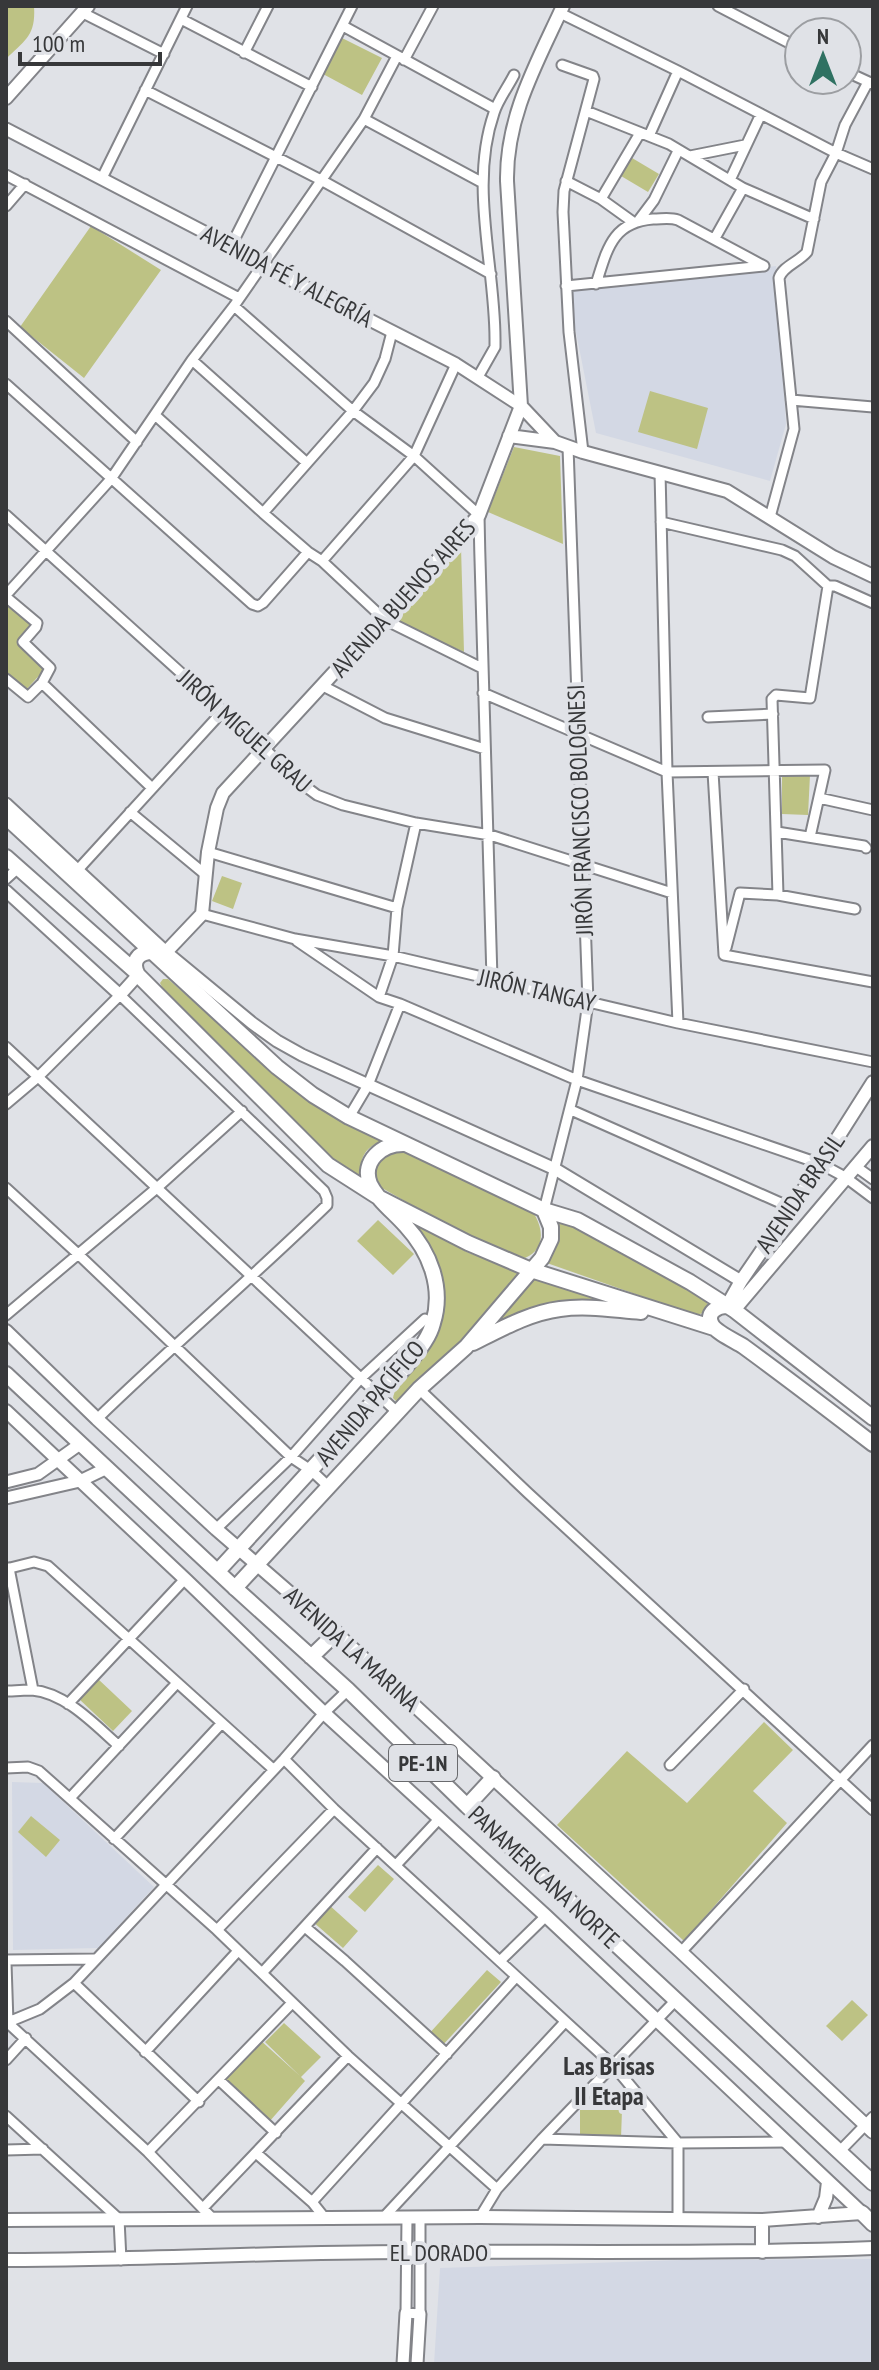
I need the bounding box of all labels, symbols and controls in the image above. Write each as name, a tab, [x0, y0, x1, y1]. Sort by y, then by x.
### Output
scale bar	[20, 16, 160, 66]
north arrow	[783, 16, 863, 96]
text: N	[817, 22, 829, 50]
text: 100 m	[32, 28, 85, 59]
street label: AVENIDA FÉ Y ALEGRÍA	[196, 218, 379, 334]
street label: AVENIDA BUENOS AIRES	[324, 513, 482, 683]
street label: JIRÓN MIGUEL GRAU	[171, 662, 318, 799]
street label: JIRÓN FRANCISCO BOLOGNESI	[560, 684, 600, 937]
street label: JIRÓN TANGAY	[474, 961, 599, 1019]
street label: AVENIDA BRASIL	[749, 1127, 851, 1259]
street label: AVENIDA PACÍFICO	[309, 1334, 431, 1472]
street label: AVENIDA LA MARINA	[278, 1580, 427, 1718]
road number: PE-1N	[389, 1745, 457, 1781]
street label: PANAMERICANA NORTE	[462, 1799, 626, 1955]
district label: Las Brisas II Etapa	[563, 2049, 655, 2112]
street label: EL DORADO	[390, 2237, 488, 2268]

